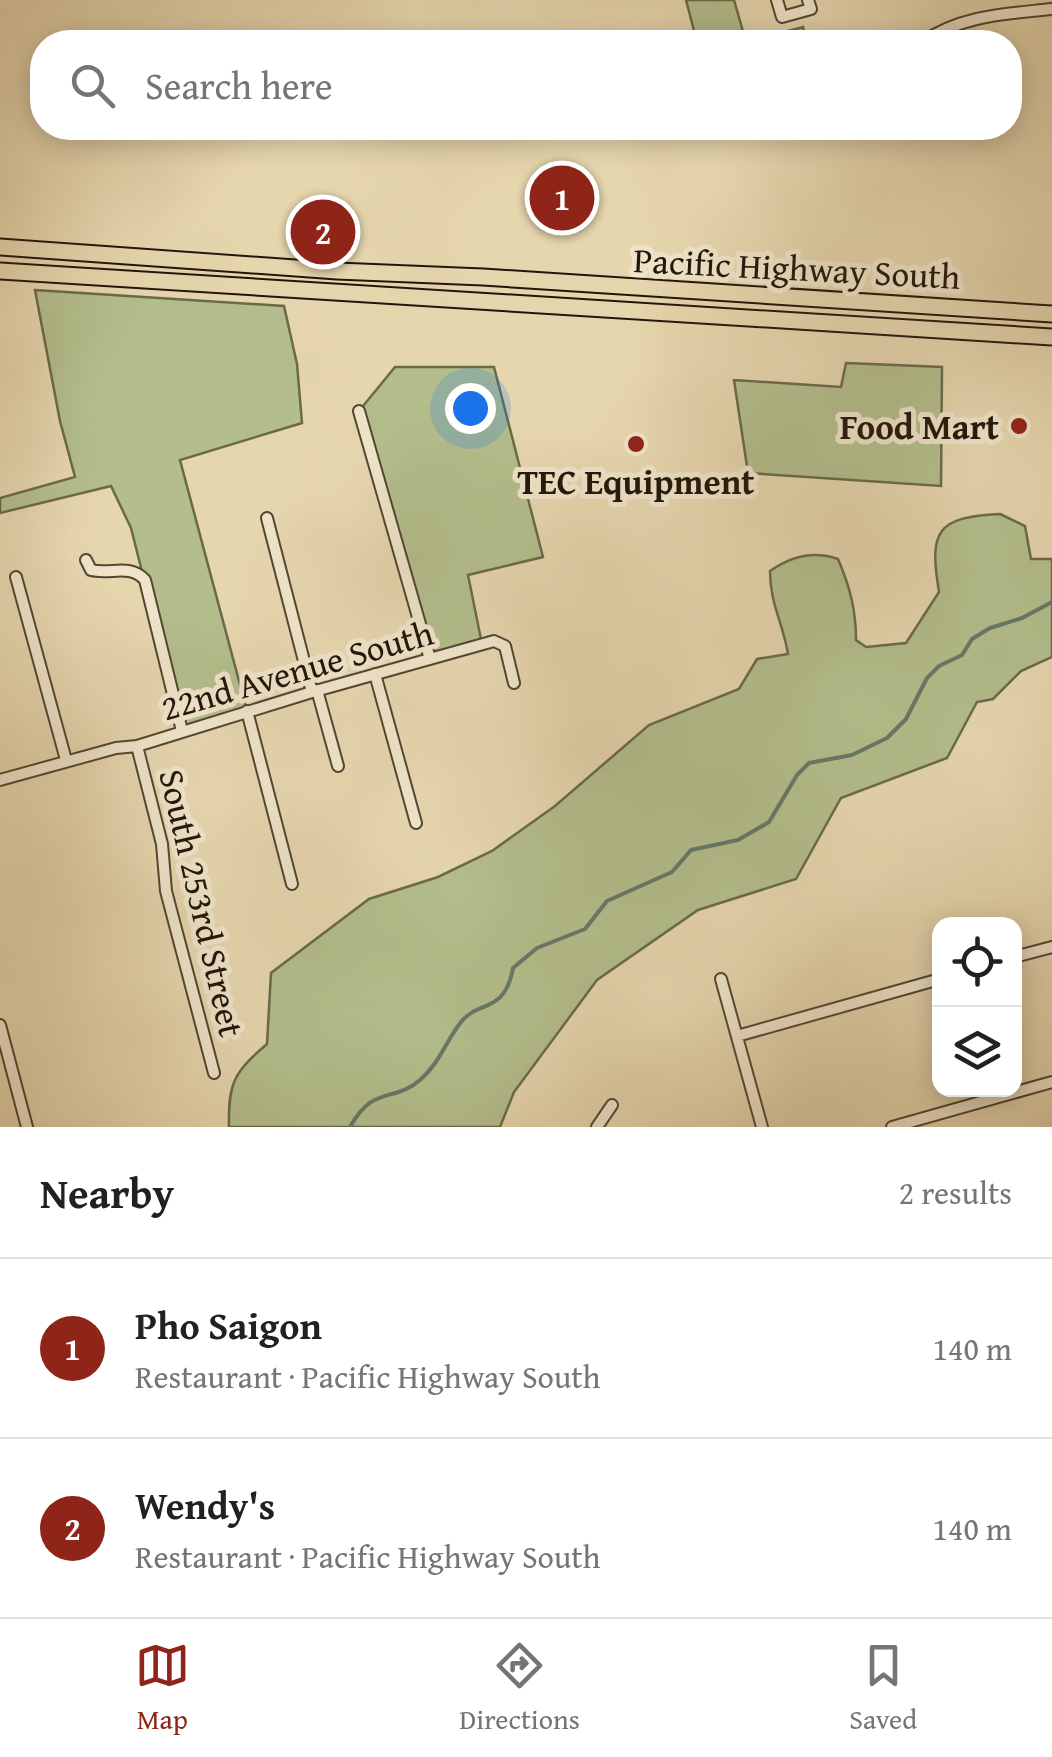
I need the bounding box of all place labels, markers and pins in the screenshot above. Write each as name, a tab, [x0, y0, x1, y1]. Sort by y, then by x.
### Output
pin: 1	[530, 160, 594, 236]
pin: 2	[290, 194, 356, 270]
place label: Food Mart	[840, 401, 999, 452]
marker: Food Mart	[1008, 415, 1030, 437]
marker: TEC Equipment	[625, 433, 647, 455]
place label: TEC Equipment	[517, 456, 755, 507]

